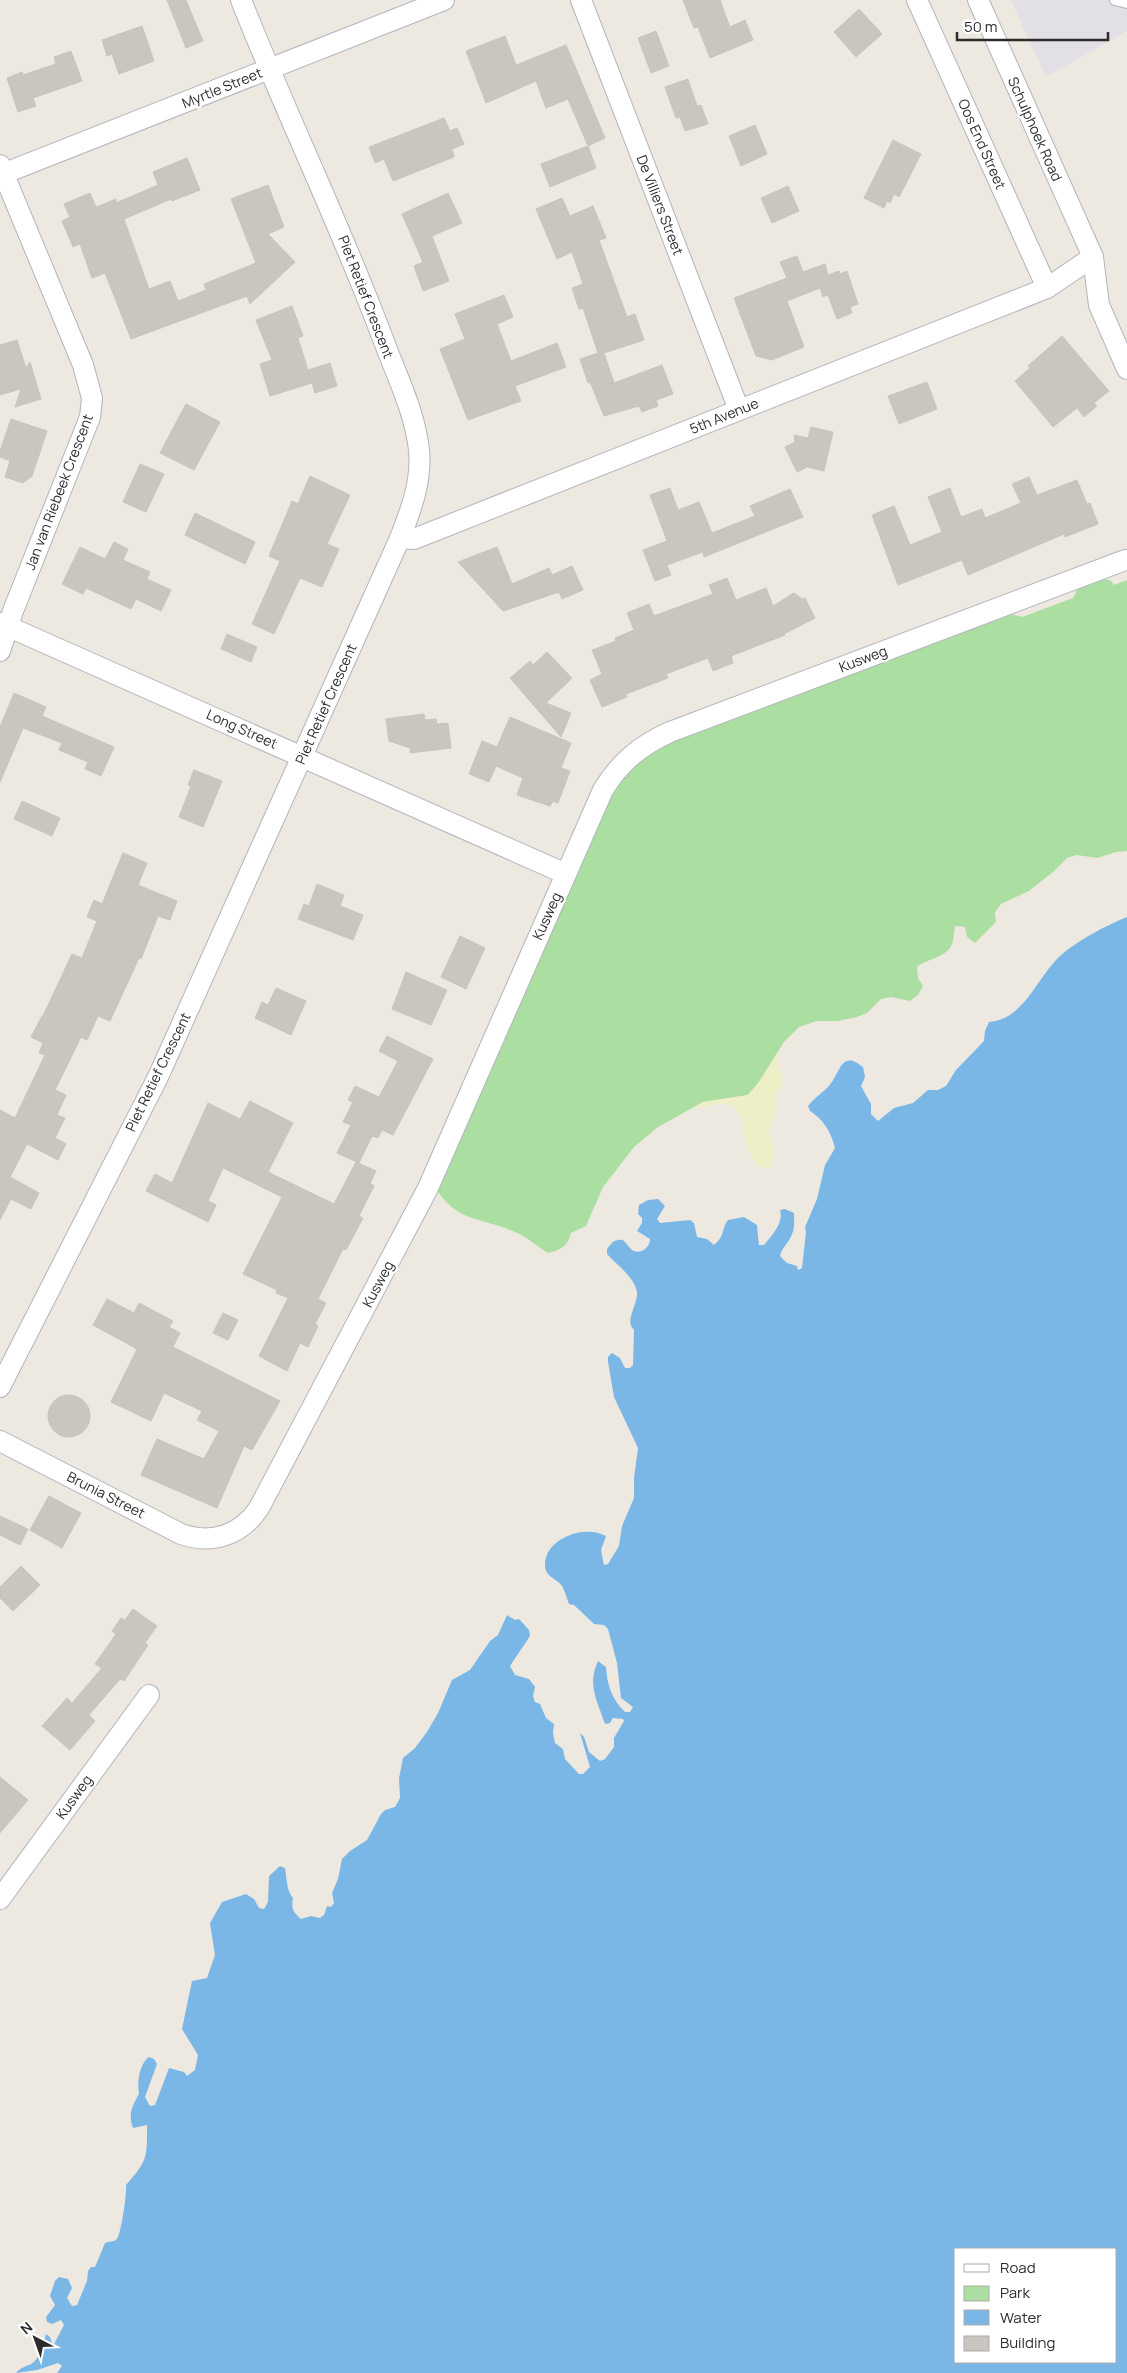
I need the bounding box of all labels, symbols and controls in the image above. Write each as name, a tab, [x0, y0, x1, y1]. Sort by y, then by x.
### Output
scale bar	[957, 10, 1108, 42]
text: 50 m	[964, 16, 998, 37]
street label: Myrtle Street	[179, 63, 265, 112]
street label: Schulphoek Road	[1004, 74, 1067, 184]
street label: Oos End Street	[954, 96, 1011, 192]
street label: De Villiers Street	[633, 152, 688, 258]
street label: Piet Retief Crescent	[334, 233, 399, 361]
street label: 5th Avenue	[687, 393, 761, 438]
street label: Jan van Riebeek Crescent	[20, 411, 97, 573]
street label: Piet Retief Crescent	[290, 640, 361, 767]
street label: Kusweg	[836, 641, 890, 676]
street label: Long Street	[204, 704, 281, 753]
street label: Kusweg	[528, 889, 565, 943]
street label: Piet Retief Crescent	[121, 1009, 195, 1134]
street label: Kusweg	[357, 1257, 398, 1310]
street label: Brunia Street	[64, 1467, 149, 1523]
street label: Kusweg	[51, 1771, 96, 1823]
legend	[954, 2248, 1117, 2363]
text: Road	[1000, 2257, 1036, 2278]
text: Park	[1000, 2282, 1030, 2303]
text: Water	[1000, 2307, 1042, 2328]
north arrow	[10, 2313, 60, 2363]
text: N	[16, 2317, 36, 2338]
text: Building	[1000, 2332, 1055, 2353]

